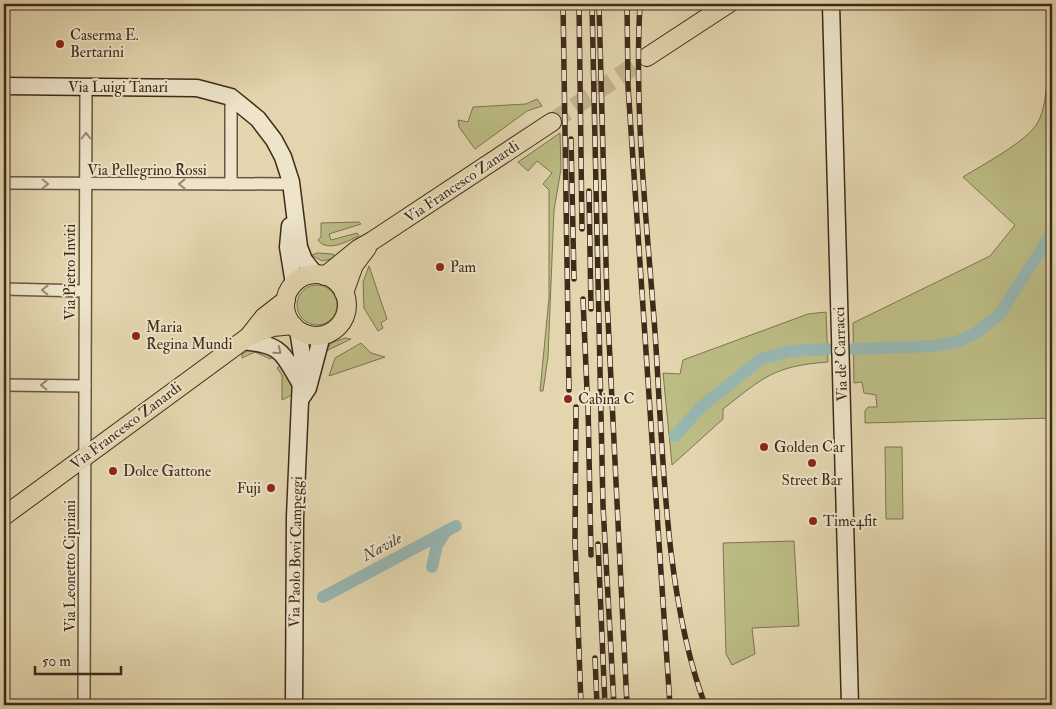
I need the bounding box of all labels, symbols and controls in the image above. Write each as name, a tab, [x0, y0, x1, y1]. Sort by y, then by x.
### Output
place label: Caserma E. Bertarini	[70, 26, 139, 62]
marker: Caserma E. Bertarini	[54, 38, 66, 50]
street label: Via Luigi Tanari	[68, 78, 168, 97]
one-way arrow	[81, 132, 91, 140]
street label: Via Francesco Zanardi	[401, 137, 523, 227]
street label: Via Pellegrino Rossi	[87, 161, 207, 180]
one-way arrow	[41, 179, 49, 189]
one-way arrow	[178, 179, 186, 189]
street label: Via Pietro Inviti	[61, 224, 80, 320]
place label: Pam	[450, 258, 477, 277]
marker: Pam	[434, 261, 446, 273]
one-way arrow	[40, 285, 48, 295]
street label: Via de' Carracci	[830, 306, 852, 402]
place label: Maria Regina Mundi	[146, 318, 232, 354]
marker: Maria Regina Mundi	[130, 330, 142, 342]
one-way arrow	[272, 345, 281, 353]
street label: Via Francesco Zanardi	[67, 378, 185, 474]
one-way arrow	[40, 380, 48, 390]
place label: Cabina C	[578, 390, 634, 409]
marker: Cabina C	[562, 393, 574, 405]
place label: Golden Car	[774, 438, 845, 457]
marker: Golden Car	[758, 441, 770, 453]
marker: Street Bar	[806, 457, 818, 469]
place label: Dolce Gattone	[123, 462, 211, 481]
marker: Dolce Gattone	[107, 465, 119, 477]
place label: Street Bar	[782, 471, 843, 490]
street label: Via Paolo Bovi Campeggi	[285, 476, 308, 628]
place label: Fuji	[237, 479, 261, 498]
marker: Fuji	[265, 482, 277, 494]
street label: Via Leonetto Cipriani	[61, 500, 81, 632]
place label: Time4fit	[823, 512, 877, 531]
marker: Time4fit	[807, 515, 819, 527]
water label: Navile	[358, 528, 406, 566]
scale bar	[35, 644, 121, 676]
text: 50 m	[42, 652, 71, 671]

